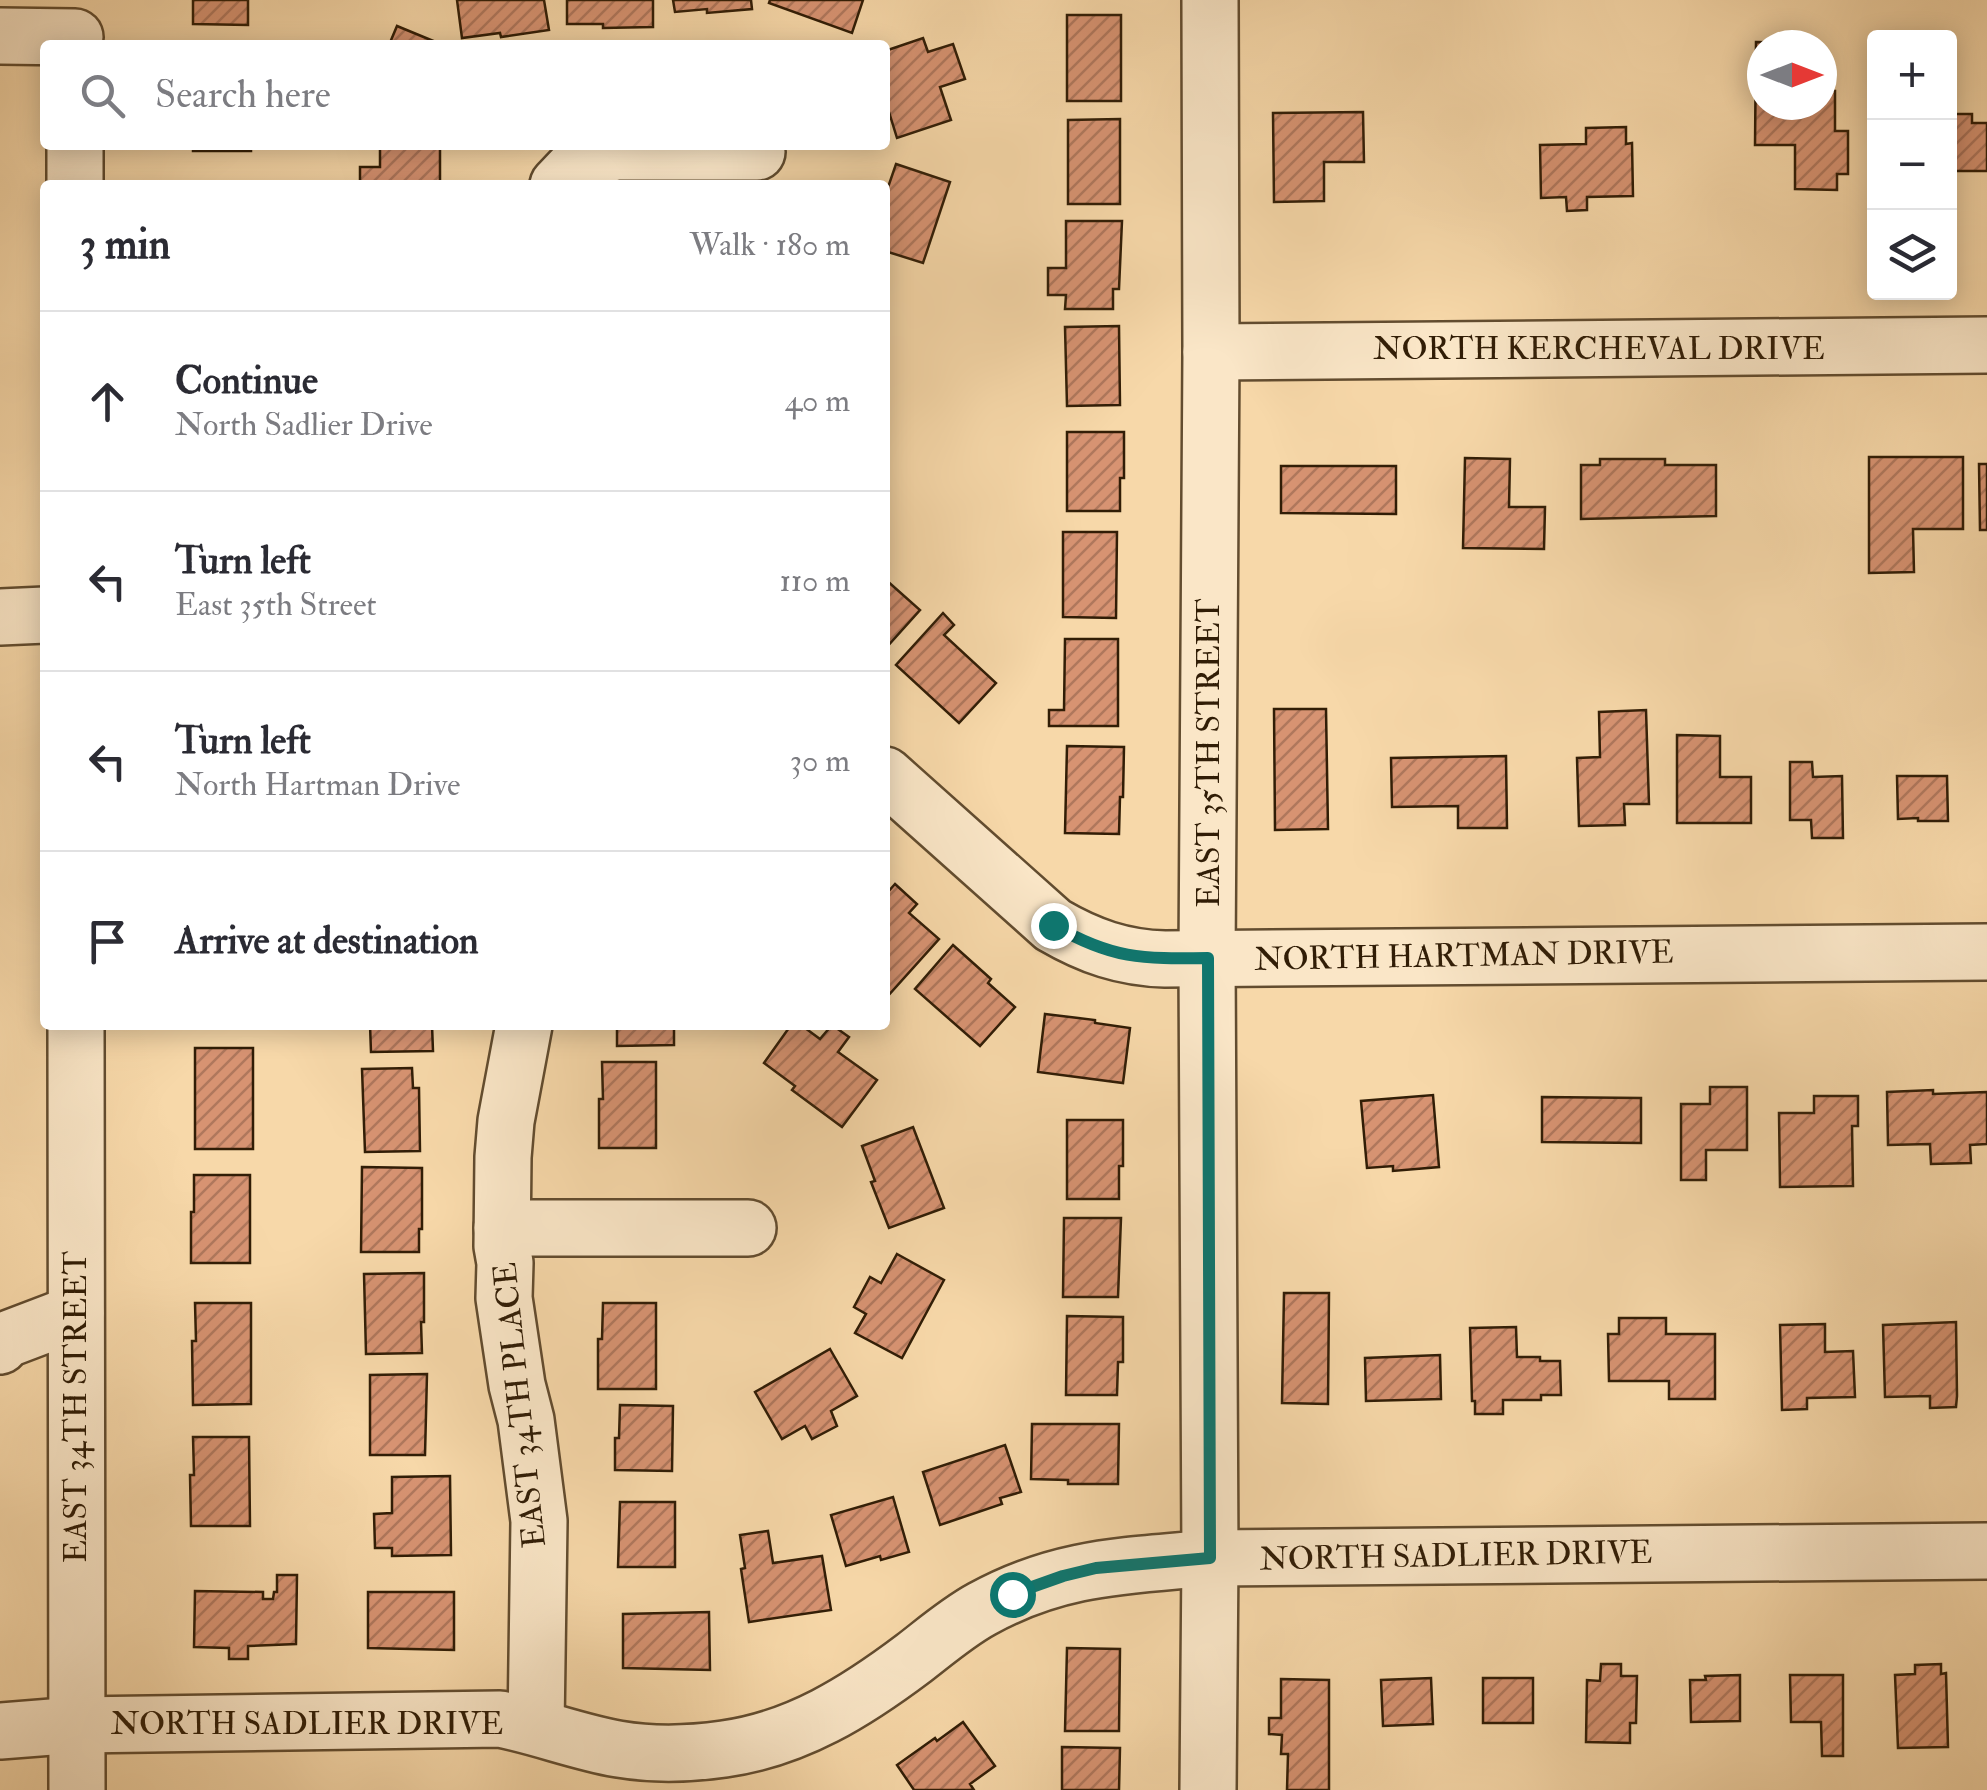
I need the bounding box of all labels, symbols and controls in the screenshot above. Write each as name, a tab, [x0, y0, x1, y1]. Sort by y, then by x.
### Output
north arrow	[1747, 30, 1837, 120]
map controls	[1867, 30, 1957, 300]
button: +	[1867, 30, 1957, 120]
search box	[40, 40, 890, 150]
icon: search	[75, 68, 130, 123]
text: Search here	[155, 71, 331, 119]
button: −	[1867, 120, 1957, 210]
button: layers	[1867, 210, 1957, 300]
text: 3 min	[80, 219, 170, 271]
text: Walk · 180 m	[689, 225, 850, 265]
street label: NORTH KERCHEVAL DRIVE	[1373, 329, 1825, 369]
text: Continue	[175, 357, 318, 405]
icon: ahead	[80, 374, 135, 429]
text: 40 m	[785, 381, 850, 421]
text: North Sadlier Drive	[175, 405, 433, 445]
text: Turn left	[175, 537, 311, 585]
icon: left	[80, 554, 135, 609]
text: 110 m	[779, 561, 850, 601]
text: East 35th Street	[175, 585, 377, 625]
street label: EAST 35TH STREET	[1189, 598, 1229, 908]
text: Turn left	[175, 717, 311, 765]
icon: left	[80, 734, 135, 789]
text: 30 m	[790, 741, 850, 781]
text: North Hartman Drive	[175, 765, 460, 805]
route end	[1031, 903, 1077, 949]
icon: arrive	[80, 914, 135, 969]
text: Arrive at destination	[175, 917, 479, 965]
street label: NORTH HARTMAN DRIVE	[1254, 932, 1674, 980]
street label: EAST 34TH STREET	[56, 1251, 96, 1563]
street label: EAST 34TH PLACE	[485, 1260, 555, 1550]
street label: NORTH SADLIER DRIVE	[1259, 1533, 1653, 1579]
route start	[990, 1572, 1036, 1618]
street label: NORTH SADLIER DRIVE	[111, 1704, 503, 1744]

